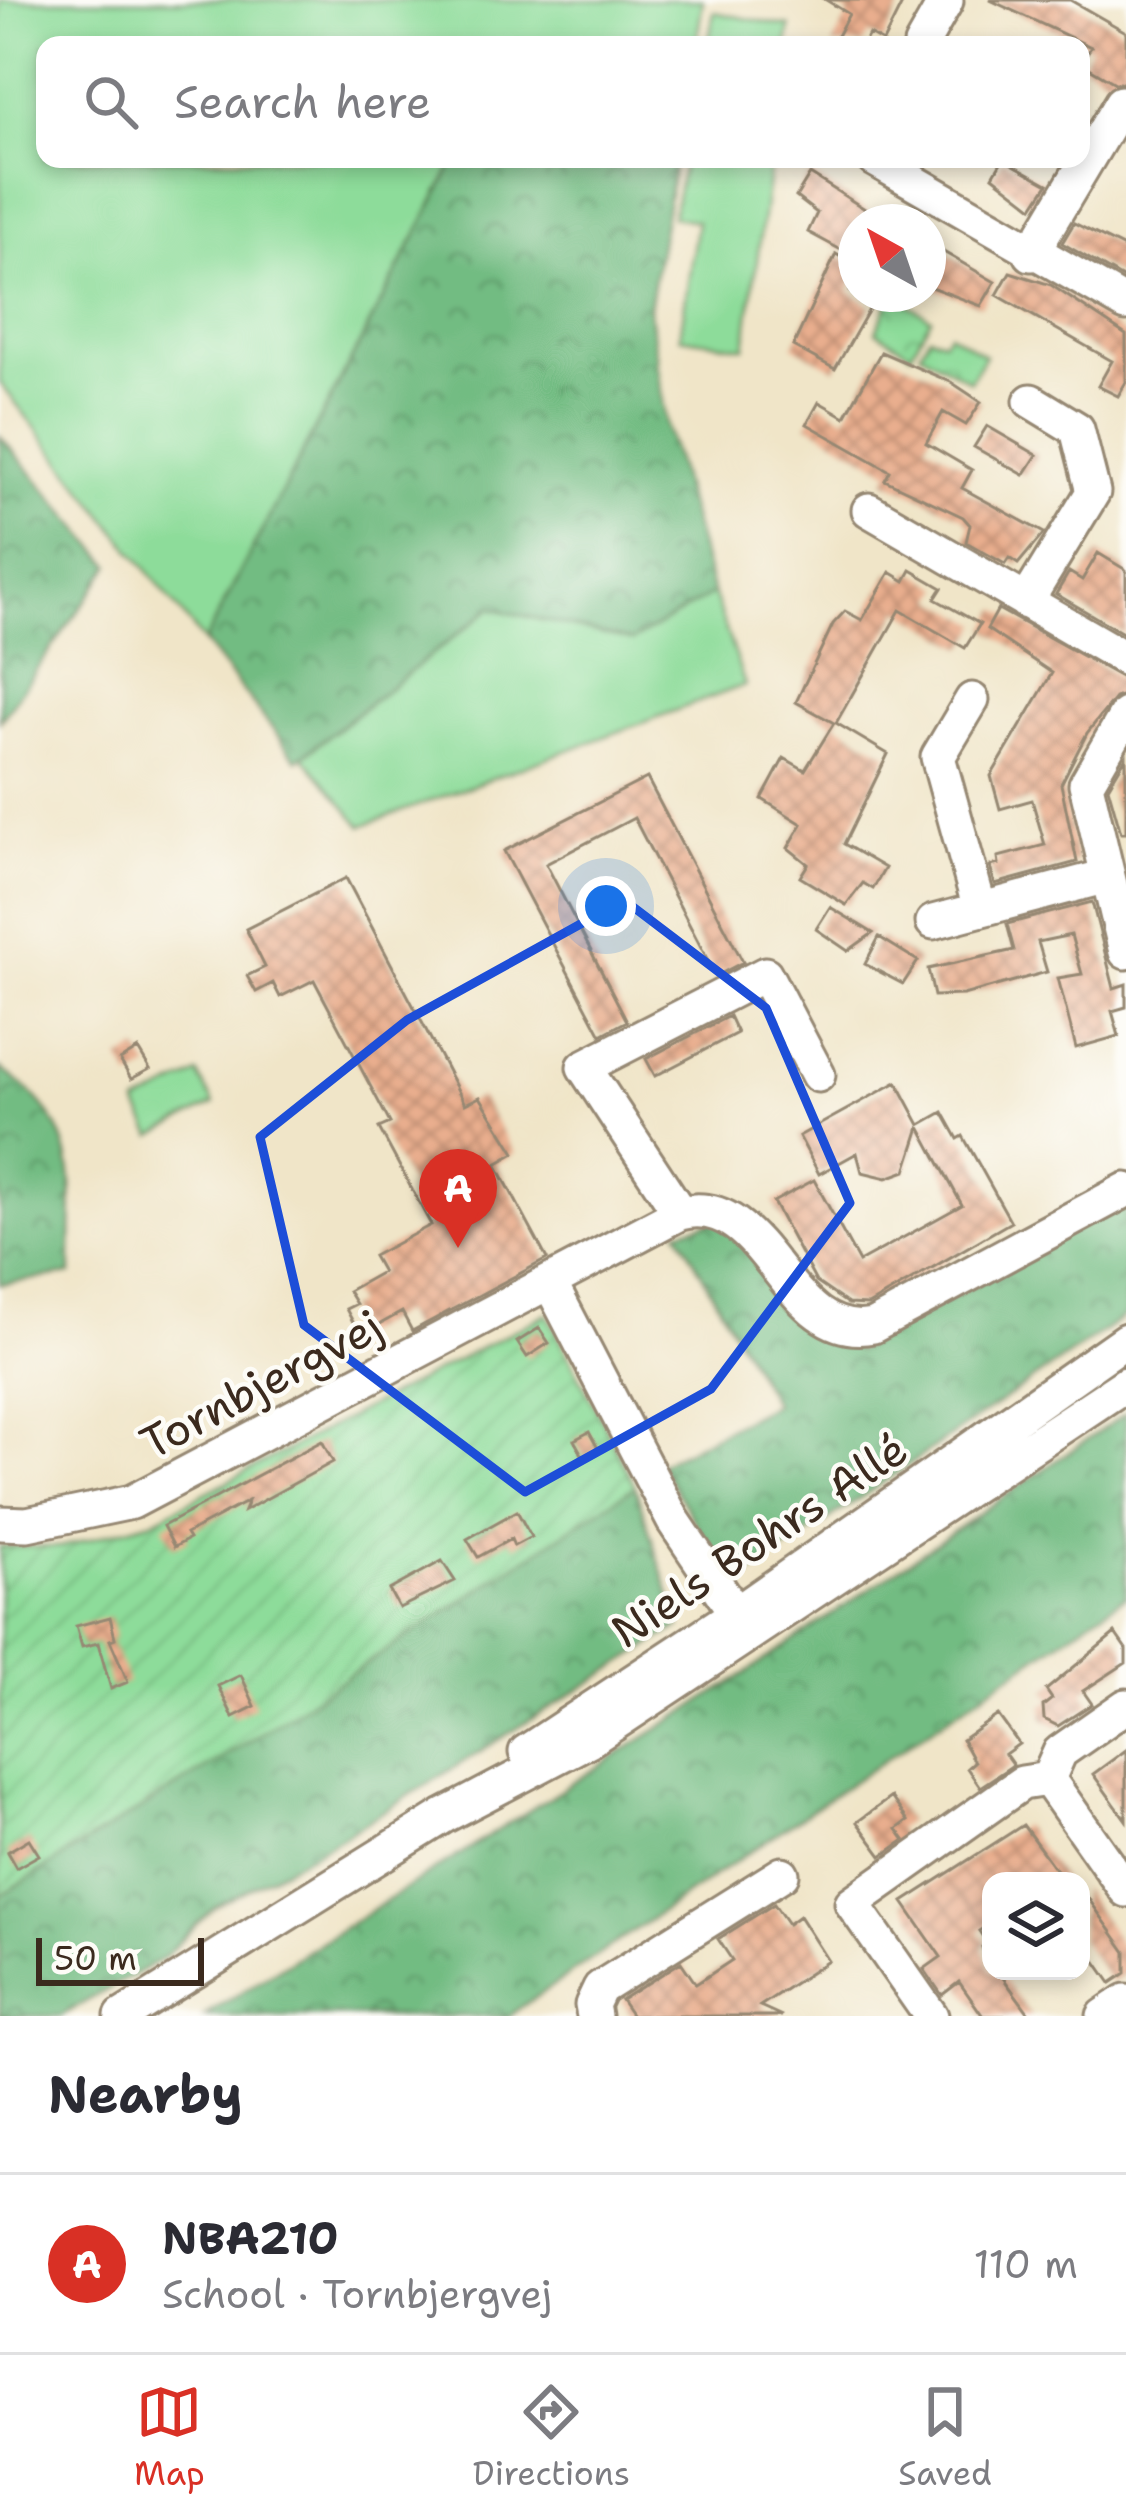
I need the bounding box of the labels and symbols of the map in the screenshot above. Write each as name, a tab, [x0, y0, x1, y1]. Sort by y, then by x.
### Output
north arrow	[838, 204, 946, 312]
your location	[576, 876, 636, 936]
pin: A	[419, 1149, 497, 1248]
street label: Tornbjergvej	[130, 1295, 392, 1473]
street label: Niels Bohrs Allé	[599, 1419, 919, 1661]
scale bar	[36, 1932, 204, 1985]

